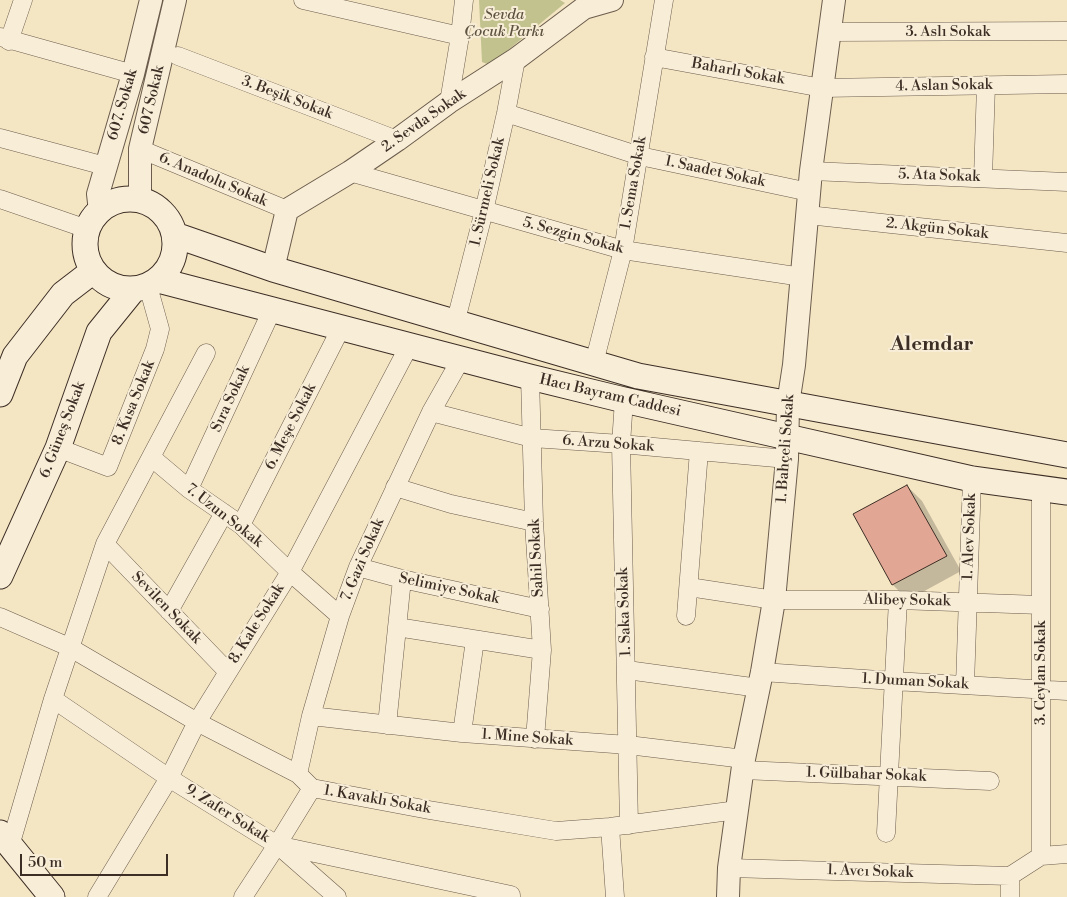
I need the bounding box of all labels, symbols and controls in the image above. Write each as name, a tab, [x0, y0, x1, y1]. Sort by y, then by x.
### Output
park label: Sevda Çocuk Parkı	[464, 6, 544, 41]
street label: 3. Aslı Sokak	[906, 23, 990, 41]
street label: Baharlı Sokak	[690, 55, 786, 89]
street label: 607 Sokak	[135, 64, 169, 136]
street label: 607. Sokak	[104, 67, 142, 143]
street label: 3. Beşik Sokak	[239, 72, 335, 124]
street label: 4. Aslan Sokak	[895, 76, 993, 96]
street label: 2. Sevda Sokak	[379, 85, 469, 157]
street label: 1. Sema Sokak	[617, 135, 651, 231]
street label: 1. Sürmeli Sokak	[467, 136, 509, 248]
street label: 6. Anadolu Sokak	[156, 149, 270, 211]
street label: 1. Saadet Sokak	[663, 153, 767, 191]
street label: 5. Ata Sokak	[898, 166, 980, 186]
street label: 5. Sezgin Sokak	[521, 214, 625, 258]
street label: 2. Akgün Sokak	[885, 215, 989, 243]
district label: Alemdar	[890, 333, 974, 357]
street label: 8. Kısa Sokak	[109, 358, 159, 448]
street label: Sıra Sokak	[208, 363, 254, 435]
street label: Hacı Bayram Caddesi	[537, 371, 683, 421]
street label: 6. Güneş Sokak	[36, 379, 90, 481]
street label: 6. Meşe Sokak	[262, 381, 320, 473]
street label: 1. Bahçeli Sokak	[773, 394, 799, 504]
street label: 6. Arzu Sokak	[562, 432, 654, 456]
street label: 7. Uzun Sokak	[182, 480, 266, 552]
street label: 1. Alev Sokak	[959, 493, 981, 581]
street label: 7. Gazi Sokak	[337, 516, 389, 604]
street label: Sahil Sokak	[526, 518, 548, 598]
street label: 1. Saka Sokak	[614, 567, 636, 657]
street label: Sevilen Sokak	[127, 568, 205, 648]
street label: Selimiye Sokak	[397, 570, 501, 608]
street label: 8. Kale Sokak	[225, 581, 289, 667]
street label: Alibey Sokak	[863, 591, 951, 611]
street label: 3. Ceylan Sokak	[1032, 621, 1050, 725]
street label: 1. Duman Sokak	[861, 670, 969, 694]
street label: 1. Mine Sokak	[481, 726, 573, 750]
street label: 1. Gülbahar Sokak	[806, 764, 926, 786]
street label: 9. Zafer Sokak	[182, 781, 272, 847]
street label: 1. Kavaklı Sokak	[322, 782, 432, 818]
scale bar	[22, 844, 170, 876]
text: 50 m	[28, 853, 62, 872]
street label: 1. Avcı Sokak	[827, 862, 913, 882]

